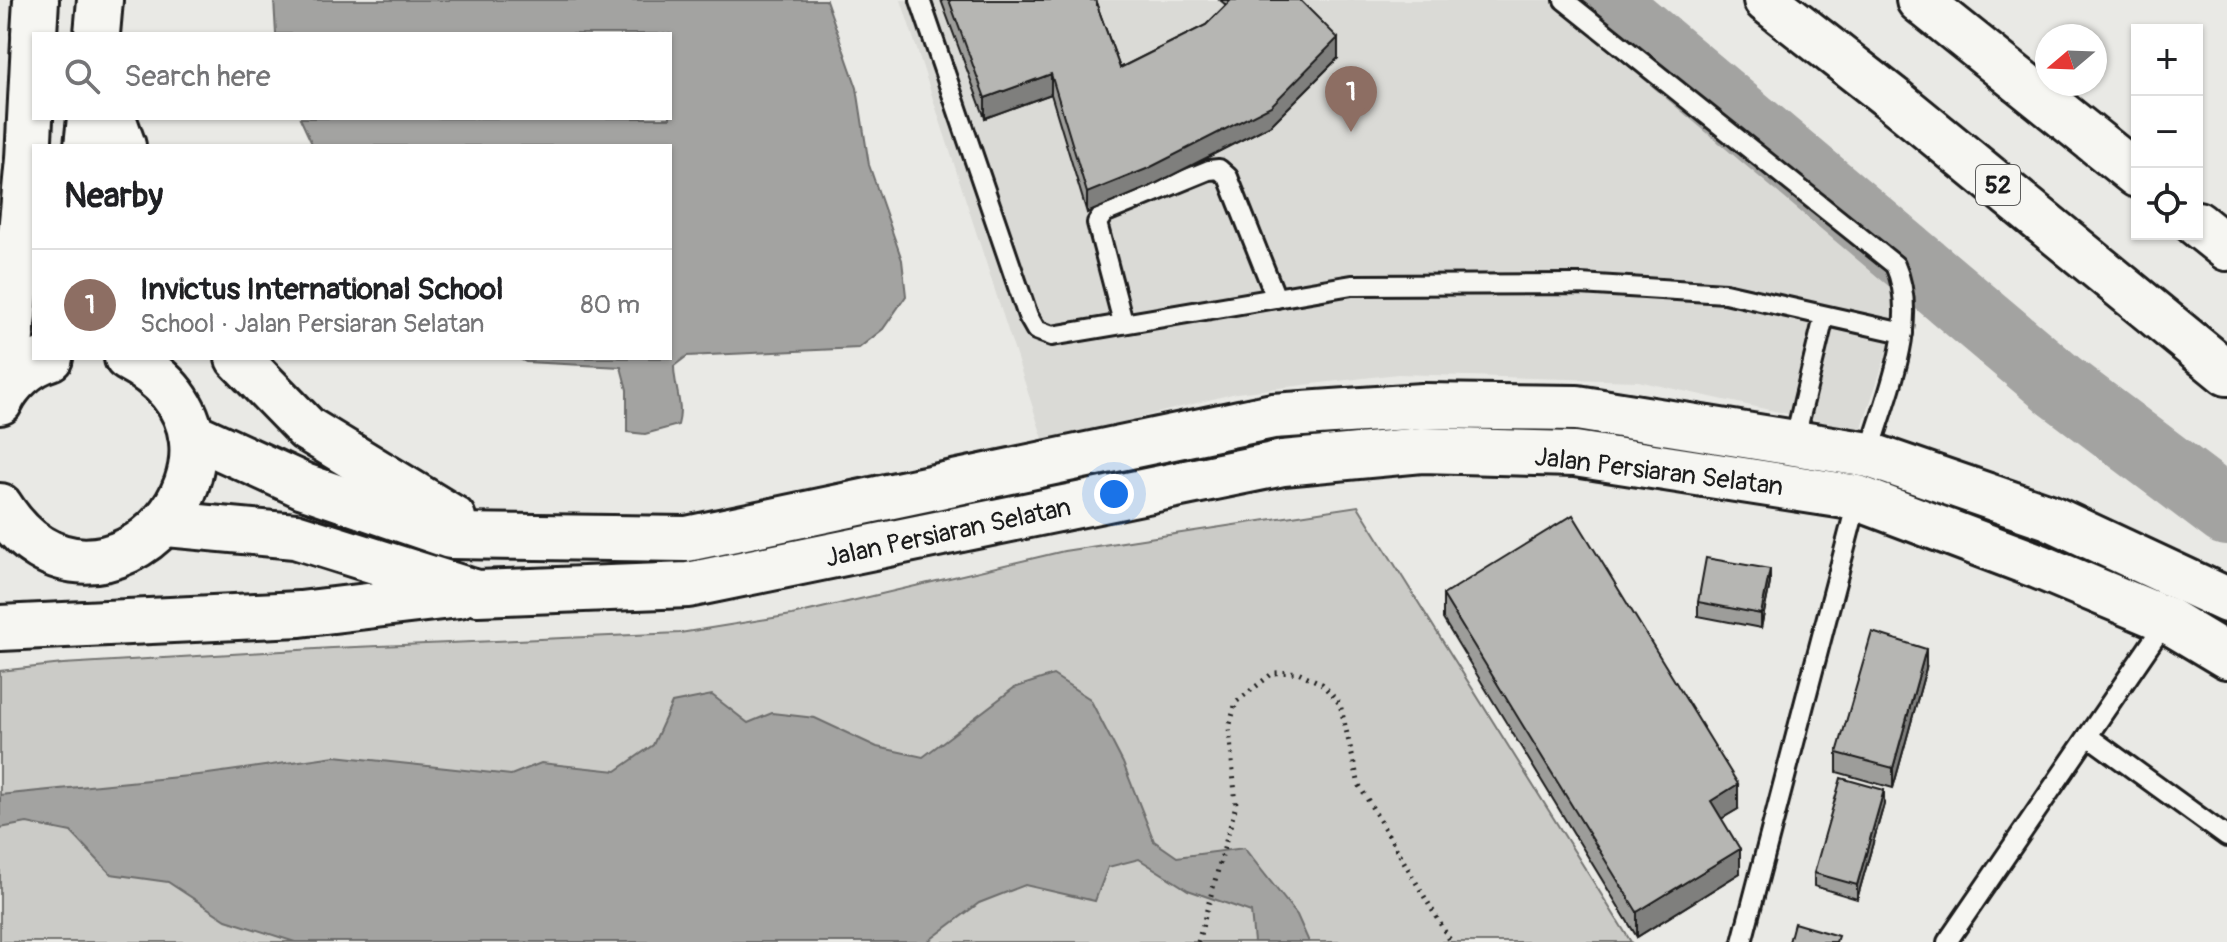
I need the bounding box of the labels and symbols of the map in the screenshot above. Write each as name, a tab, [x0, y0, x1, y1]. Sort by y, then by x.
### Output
north arrow	[2035, 24, 2107, 96]
pin: 1	[1325, 66, 1377, 132]
road number: 52	[1976, 165, 2020, 205]
street label: Jalan Persiaran Selatan	[1533, 441, 1785, 503]
your location	[1094, 474, 1134, 514]
street label: Jalan Persiaran Selatan	[823, 491, 1074, 575]

